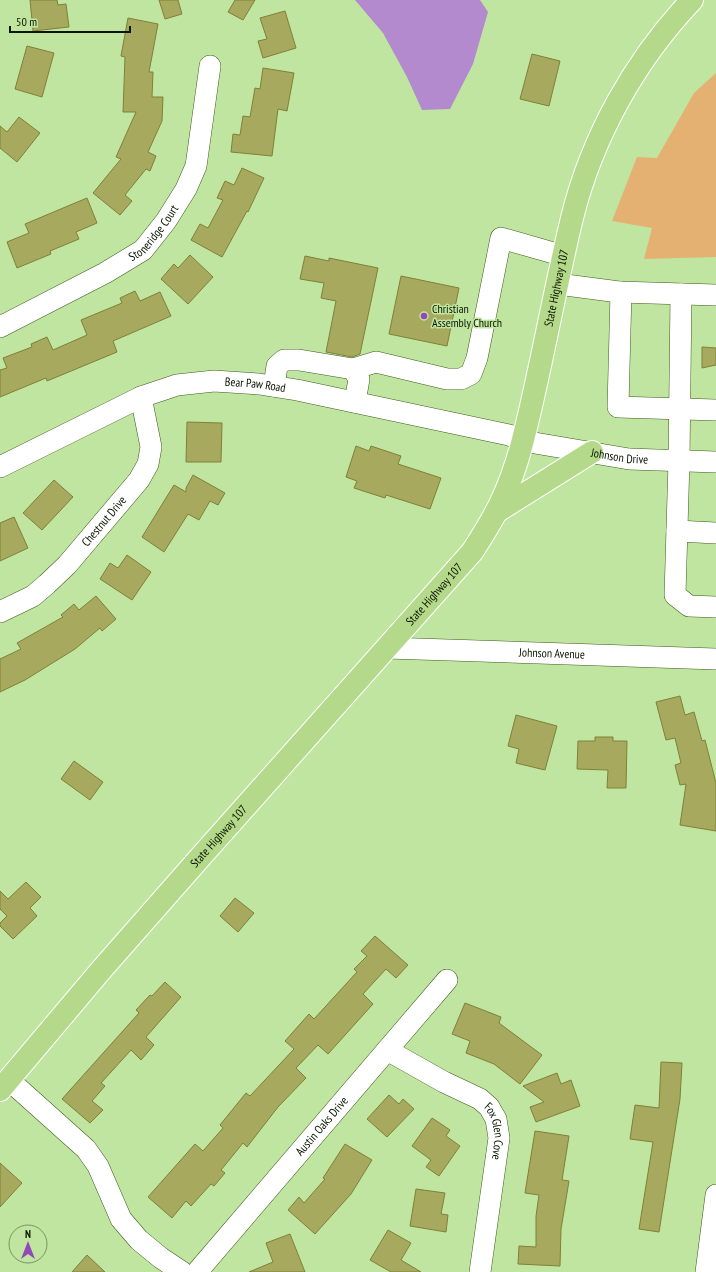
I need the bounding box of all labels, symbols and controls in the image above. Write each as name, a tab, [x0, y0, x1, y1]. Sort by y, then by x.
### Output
scale bar	[10, 8, 130, 34]
text: 50 m	[16, 14, 37, 29]
street label: Stoneridge Court	[126, 201, 182, 264]
street label: State Highway 107	[540, 248, 571, 328]
place label: Christian Assembly Church	[432, 301, 502, 330]
marker: Christian Assembly Church	[419, 311, 429, 321]
street label: Bear Paw Road	[224, 374, 287, 395]
street label: Johnson Drive	[589, 445, 648, 467]
street label: Chestnut Drive	[78, 493, 129, 549]
street label: State Highway 107	[402, 560, 466, 628]
street label: Johnson Avenue	[518, 644, 585, 662]
street label: State Highway 107	[187, 802, 250, 870]
street label: Austin Oaks Drive	[292, 1093, 351, 1159]
street label: Fox Glen Cove	[482, 1099, 507, 1161]
north arrow	[8, 1224, 48, 1264]
text: N	[25, 1227, 31, 1241]

